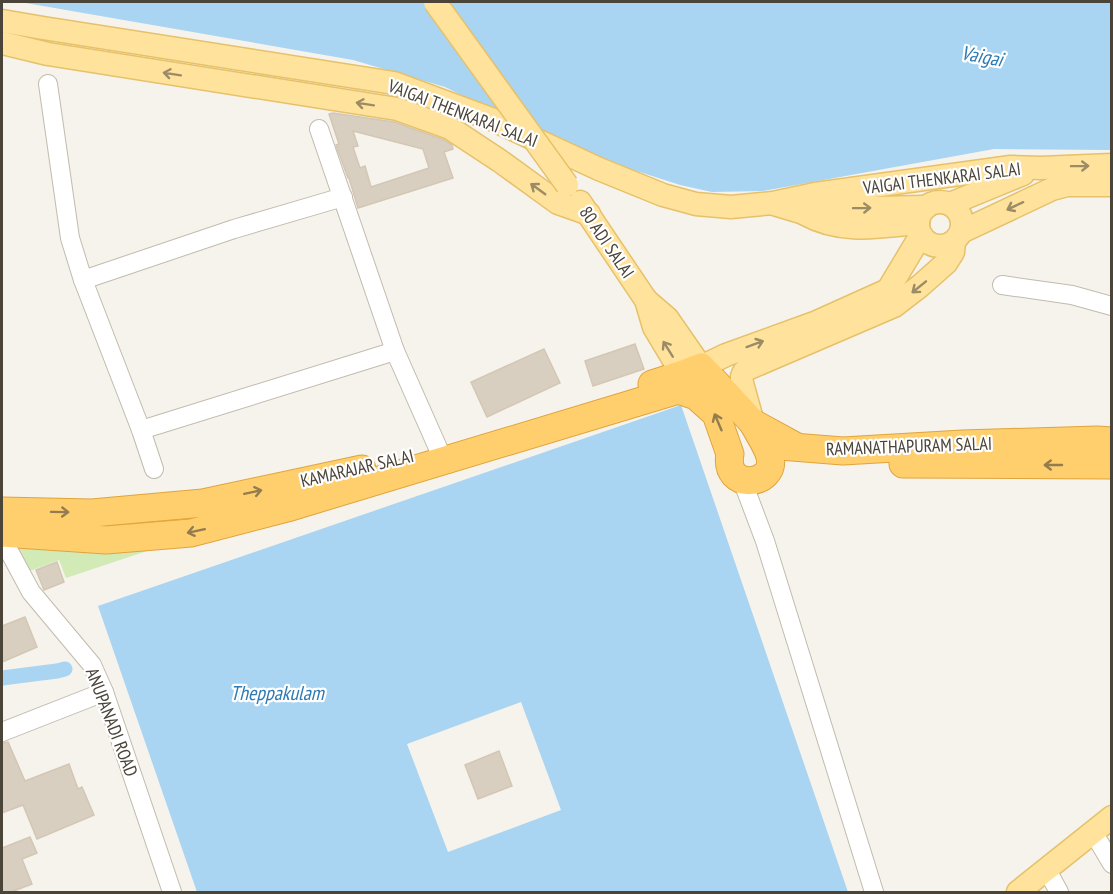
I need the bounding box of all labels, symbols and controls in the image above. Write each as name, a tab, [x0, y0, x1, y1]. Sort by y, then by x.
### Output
water label: Vaigai	[959, 40, 1007, 73]
one-way arrow	[163, 68, 183, 79]
street label: VAIGAI THENKARAI SALAI	[384, 73, 541, 152]
one-way arrow	[356, 99, 375, 110]
street label: VAIGAI THENKARAI SALAI	[861, 157, 1022, 199]
one-way arrow	[1070, 160, 1090, 172]
one-way arrow	[530, 182, 546, 195]
one-way arrow	[1007, 201, 1025, 213]
street label: 80 ADI SALAI	[575, 202, 639, 282]
one-way arrow	[851, 203, 871, 214]
one-way arrow	[911, 280, 927, 293]
one-way arrow	[745, 338, 764, 349]
one-way arrow	[661, 341, 673, 358]
one-way arrow	[712, 413, 723, 431]
street label: RAMANATHAPURAM SALAI	[826, 432, 992, 460]
street label: KAMARAJAR SALAI	[298, 444, 416, 492]
one-way arrow	[1044, 459, 1064, 471]
one-way arrow	[243, 486, 263, 497]
one-way arrow	[49, 506, 69, 518]
one-way arrow	[187, 526, 207, 537]
street label: ANUPANADI ROAD	[81, 664, 143, 780]
water label: Theppakulam	[230, 680, 325, 706]

